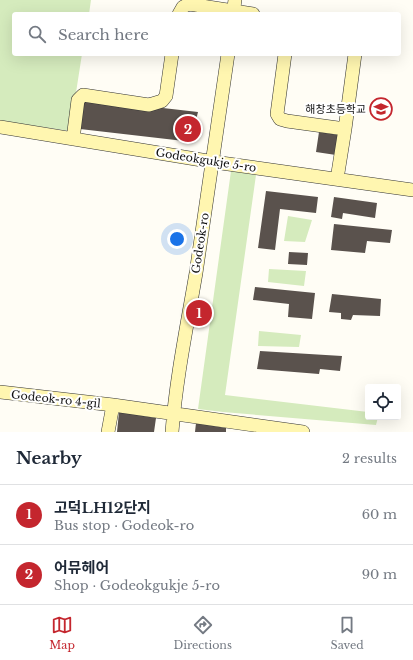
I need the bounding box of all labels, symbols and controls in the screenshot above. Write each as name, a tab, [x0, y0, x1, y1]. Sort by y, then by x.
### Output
search box	[12, 12, 401, 56]
icon: search	[26, 23, 48, 45]
text: Search here	[58, 25, 149, 44]
school or university icon: 해창초등학교	[368, 96, 394, 122]
place label: 해창초등학교	[305, 102, 366, 116]
pin: 2	[175, 114, 201, 144]
street label: Godeokgukje 5-ro	[155, 145, 257, 175]
street label: Godeok-ro	[188, 212, 212, 274]
your location	[167, 229, 187, 249]
pin: 1	[186, 298, 212, 328]
map controls	[365, 384, 401, 420]
button: locate	[365, 384, 401, 420]
street label: Godeok-ro 4-gil	[10, 387, 102, 411]
text: Nearby	[16, 448, 82, 469]
text: 2 results	[342, 450, 397, 467]
text: 고덕LH12단지	[54, 498, 151, 517]
text: 1	[26, 506, 32, 523]
text: 60 m	[362, 506, 397, 523]
text: Bus stop · Godeok-ro	[54, 517, 194, 534]
text: 어뮤헤어	[54, 558, 109, 577]
text: 2	[25, 566, 33, 583]
text: 90 m	[362, 566, 397, 583]
text: Shop · Godeokgukje 5-ro	[54, 577, 220, 594]
tab: Map	[49, 614, 75, 652]
tab: Directions	[173, 614, 232, 652]
tab: Saved	[331, 614, 364, 652]

